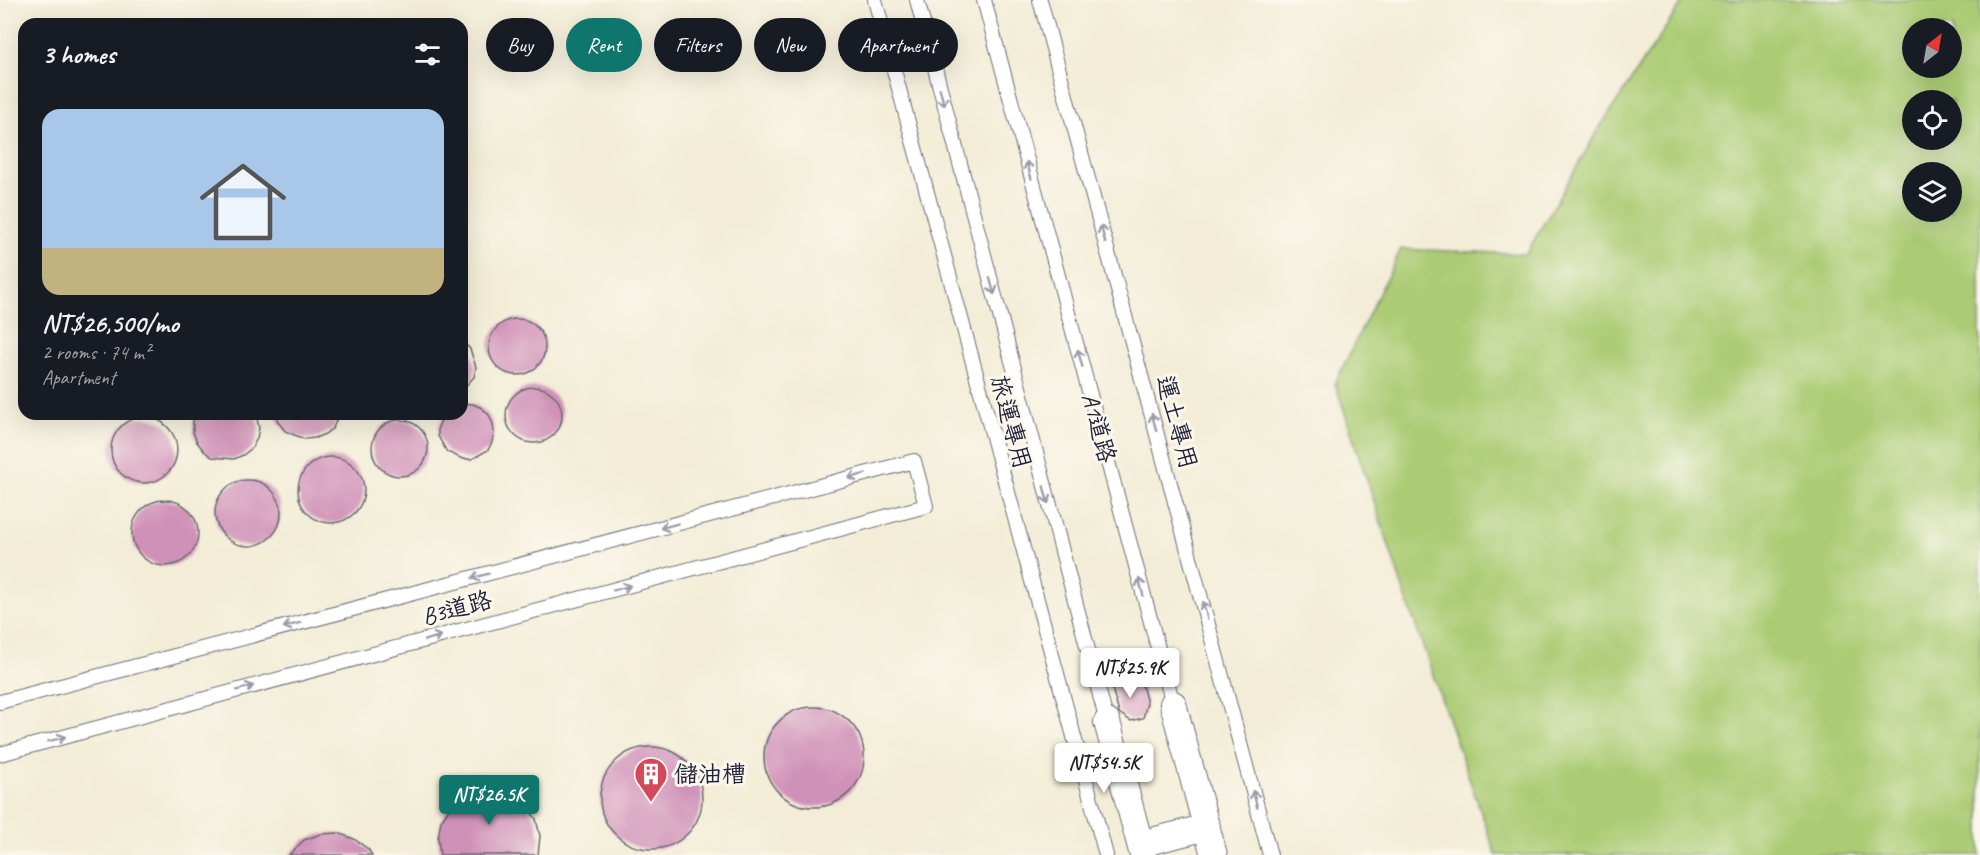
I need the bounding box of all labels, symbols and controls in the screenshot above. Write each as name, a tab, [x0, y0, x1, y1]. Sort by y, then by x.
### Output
chip: Buy	[486, 18, 554, 72]
chip: Rent	[566, 18, 642, 72]
chip: Filters	[654, 18, 742, 72]
chip: New	[754, 18, 826, 72]
chip: Apartment	[838, 18, 958, 72]
north arrow	[1902, 18, 1962, 78]
map controls	[1902, 18, 1962, 222]
text: 3 homes	[42, 38, 115, 71]
icon: filters	[411, 38, 444, 71]
one-way arrow	[937, 87, 948, 106]
button: locate	[1902, 90, 1962, 150]
icon: home	[189, 148, 297, 256]
one-way arrow	[1023, 161, 1035, 180]
button: layers	[1902, 162, 1962, 222]
one-way arrow	[1097, 224, 1108, 243]
one-way arrow	[986, 276, 998, 295]
text: NT$26,500/mo	[42, 307, 179, 340]
text: 2 rooms · 74 m²	[42, 340, 150, 365]
one-way arrow	[1074, 349, 1085, 368]
text: Apartment	[42, 365, 115, 390]
street label: 旅運專用	[984, 372, 1038, 472]
street label: 運土專用	[1150, 372, 1204, 472]
street label: A1道路	[1075, 390, 1123, 466]
one-way arrow	[1148, 413, 1159, 432]
one-way arrow	[848, 471, 867, 482]
one-way arrow	[1041, 485, 1053, 504]
one-way arrow	[660, 521, 679, 532]
one-way arrow	[471, 570, 490, 582]
one-way arrow	[1135, 578, 1147, 597]
one-way arrow	[612, 581, 631, 593]
street label: B3道路	[419, 584, 495, 632]
one-way arrow	[1198, 601, 1210, 620]
one-way arrow	[282, 620, 301, 632]
one-way arrow	[423, 632, 442, 643]
pin: NT$25.9K	[1068, 648, 1192, 699]
text: NT$25.9K	[1094, 655, 1166, 680]
one-way arrow	[235, 682, 254, 694]
one-way arrow	[47, 732, 66, 744]
pin: NT$54.5K	[1042, 743, 1166, 794]
text: NT$54.5K	[1068, 750, 1140, 775]
building icon: 儲油槽	[633, 756, 669, 803]
place label: 儲油槽	[674, 759, 746, 789]
pin: NT$26.5K	[427, 775, 551, 826]
text: NT$26.5K	[453, 782, 525, 807]
one-way arrow	[1249, 789, 1261, 808]

